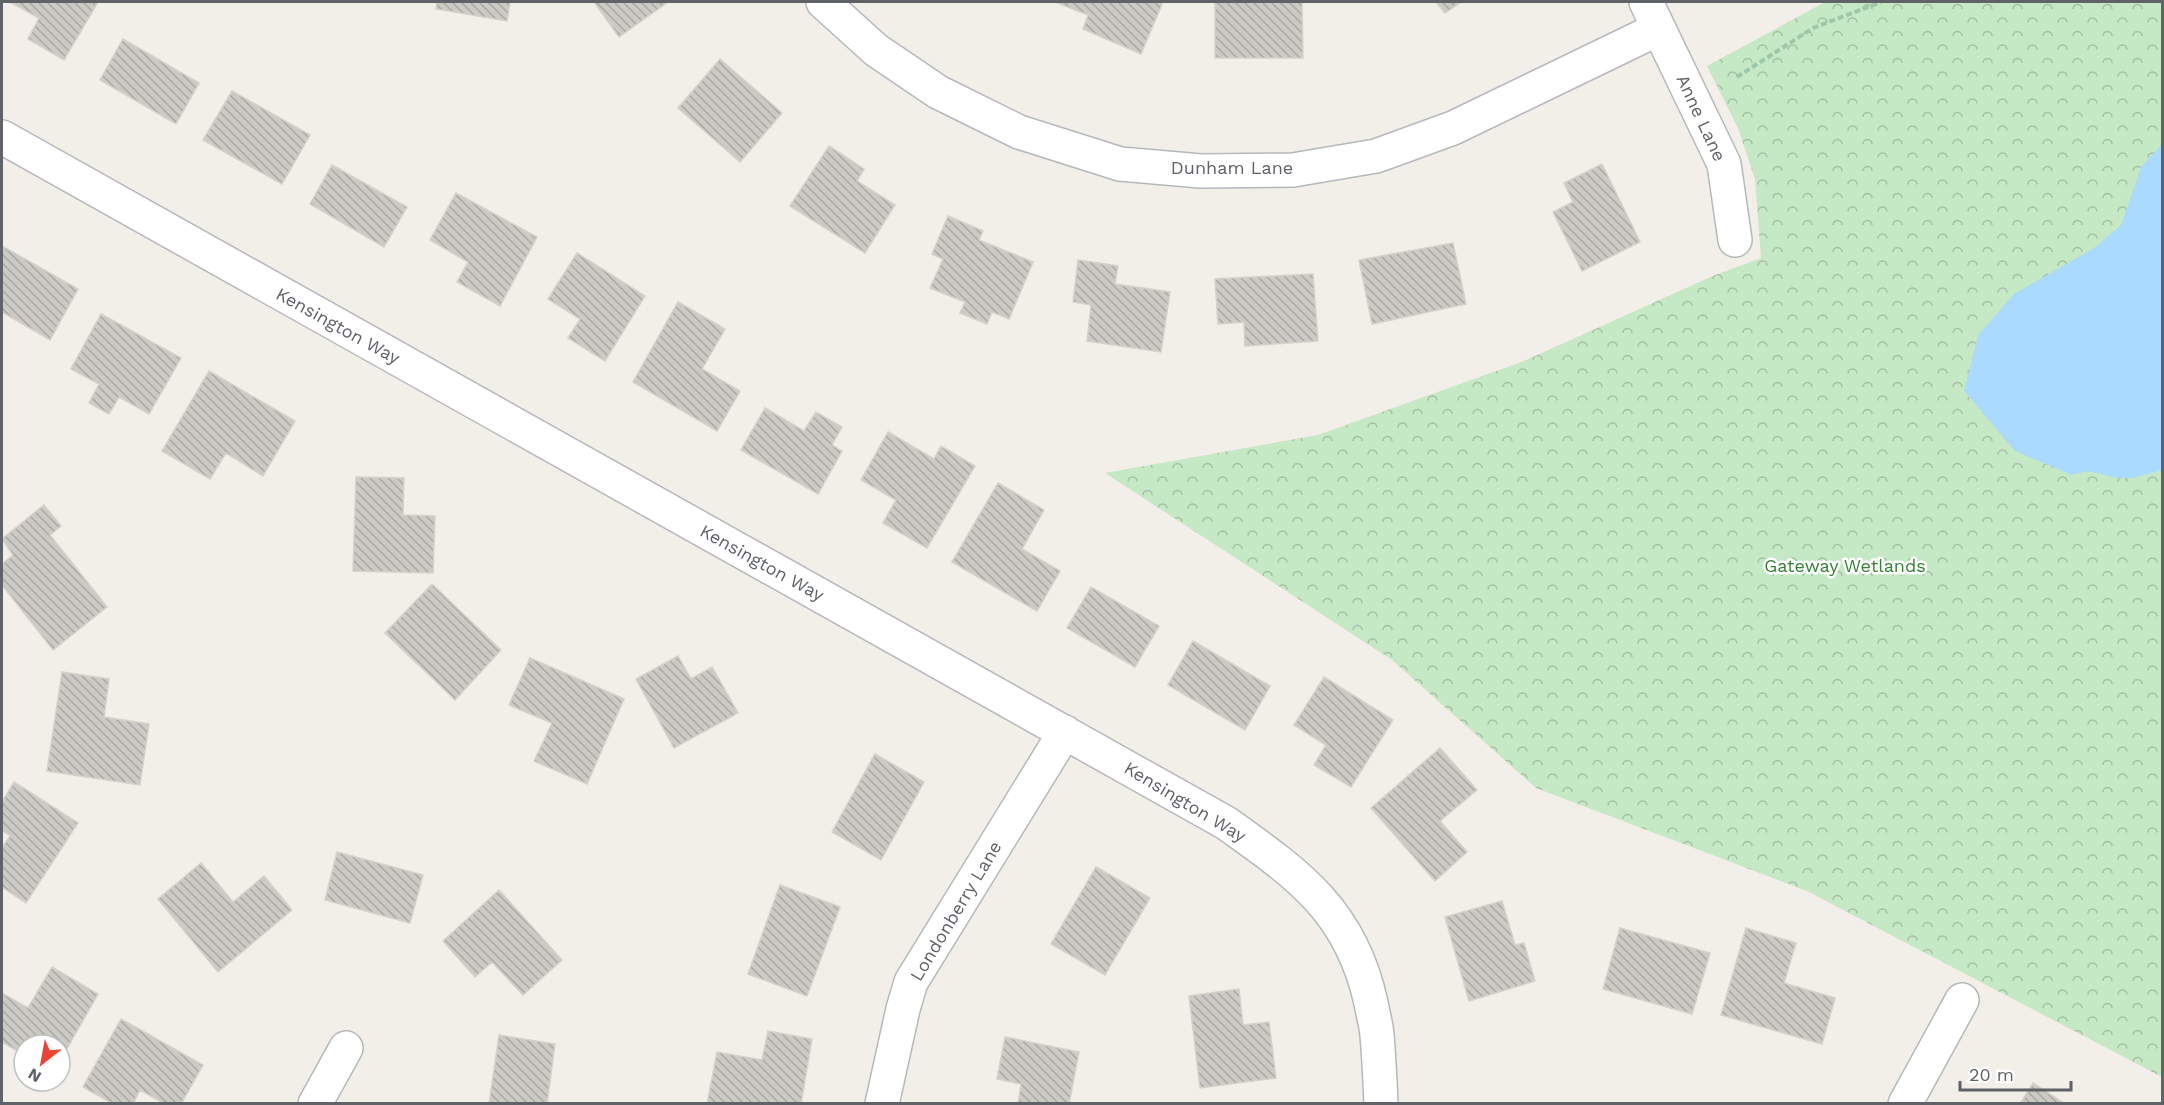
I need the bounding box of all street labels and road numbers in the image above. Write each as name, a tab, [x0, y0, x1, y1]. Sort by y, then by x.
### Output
street label: Anne Lane	[1672, 71, 1731, 164]
street label: Dunham Lane	[1171, 157, 1293, 178]
street label: Kensington Way	[273, 283, 404, 369]
street label: Kensington Way	[697, 520, 828, 606]
street label: Kensington Way	[1121, 757, 1251, 847]
street label: Londonberry Lane	[906, 837, 1006, 985]

